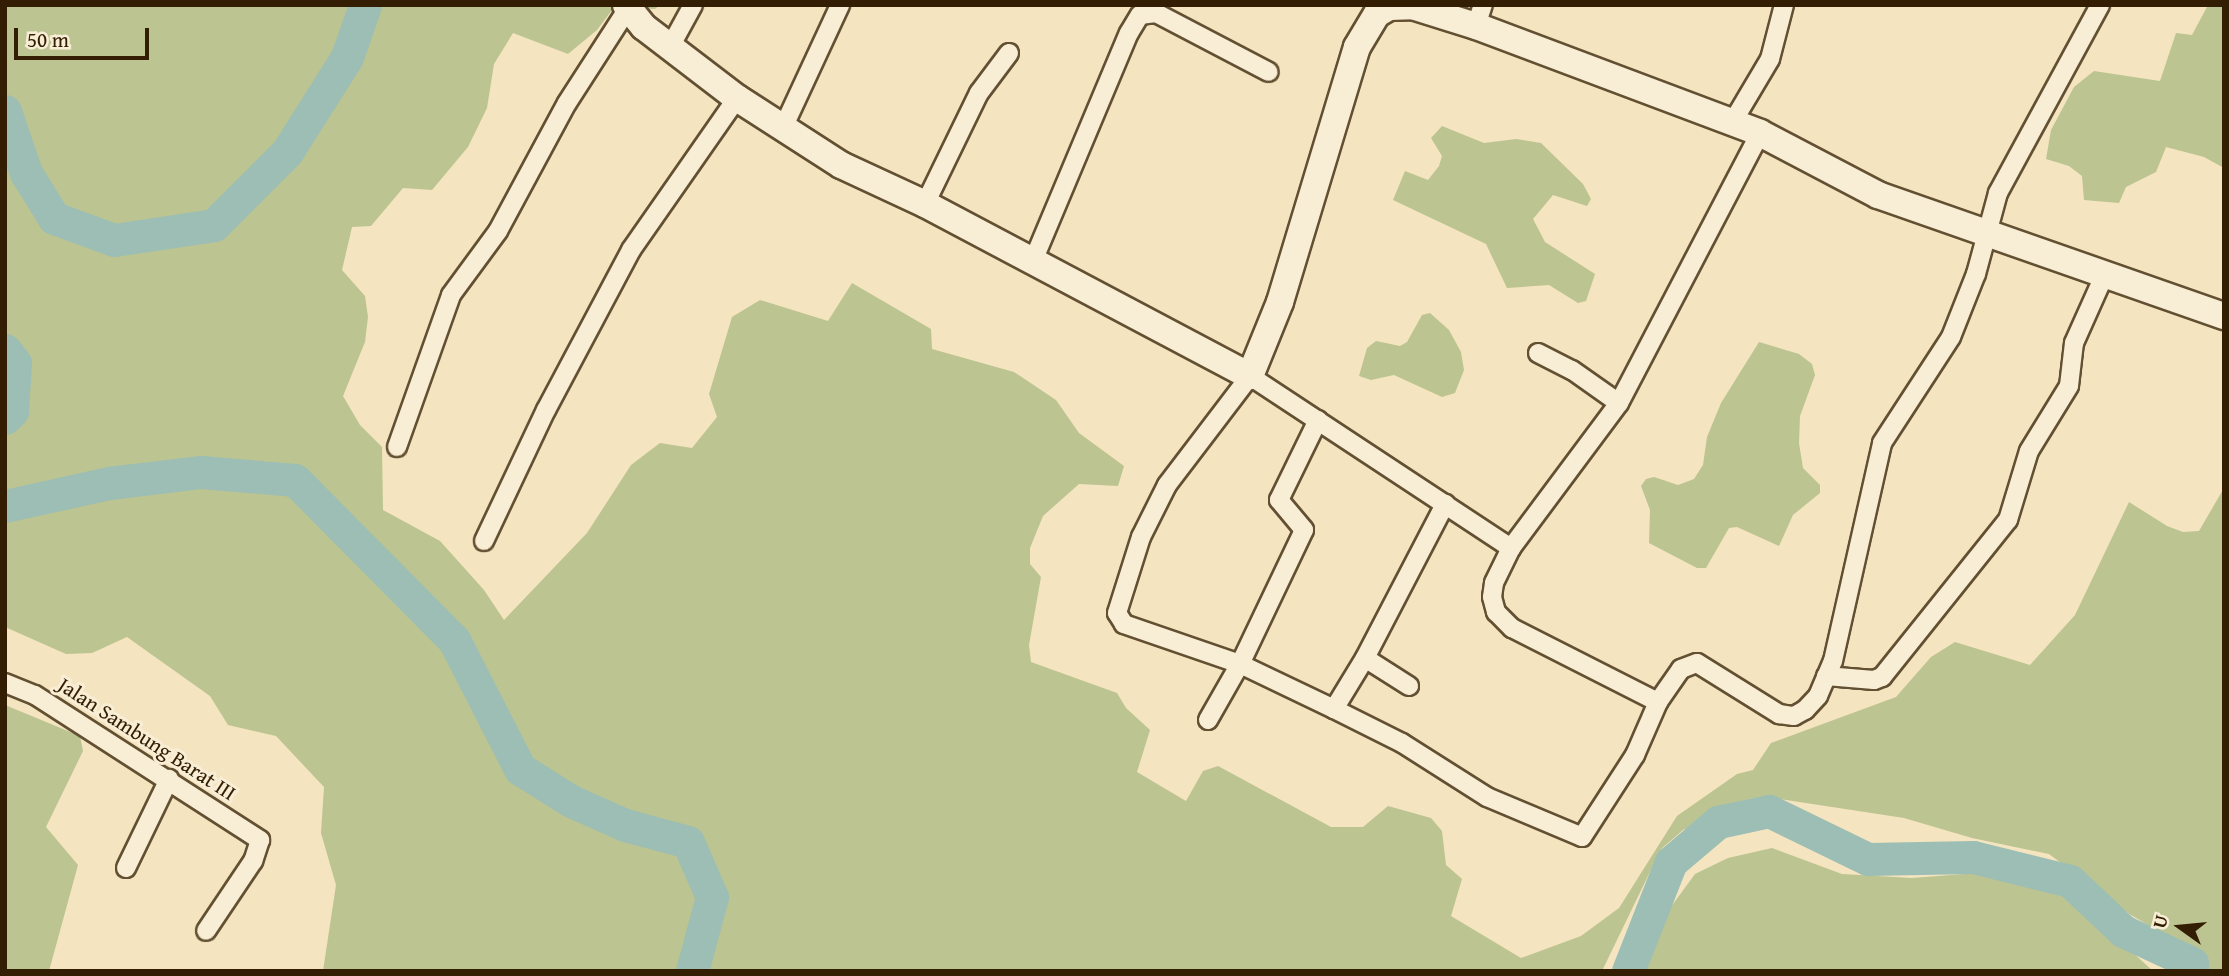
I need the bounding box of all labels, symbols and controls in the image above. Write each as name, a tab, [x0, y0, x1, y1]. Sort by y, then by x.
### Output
scale bar	[18, 14, 152, 58]
text: 50 m	[27, 24, 69, 55]
street label: Jalan Sambung Barat III	[53, 672, 241, 806]
north arrow	[2145, 892, 2215, 962]
text: U	[2145, 912, 2175, 931]

